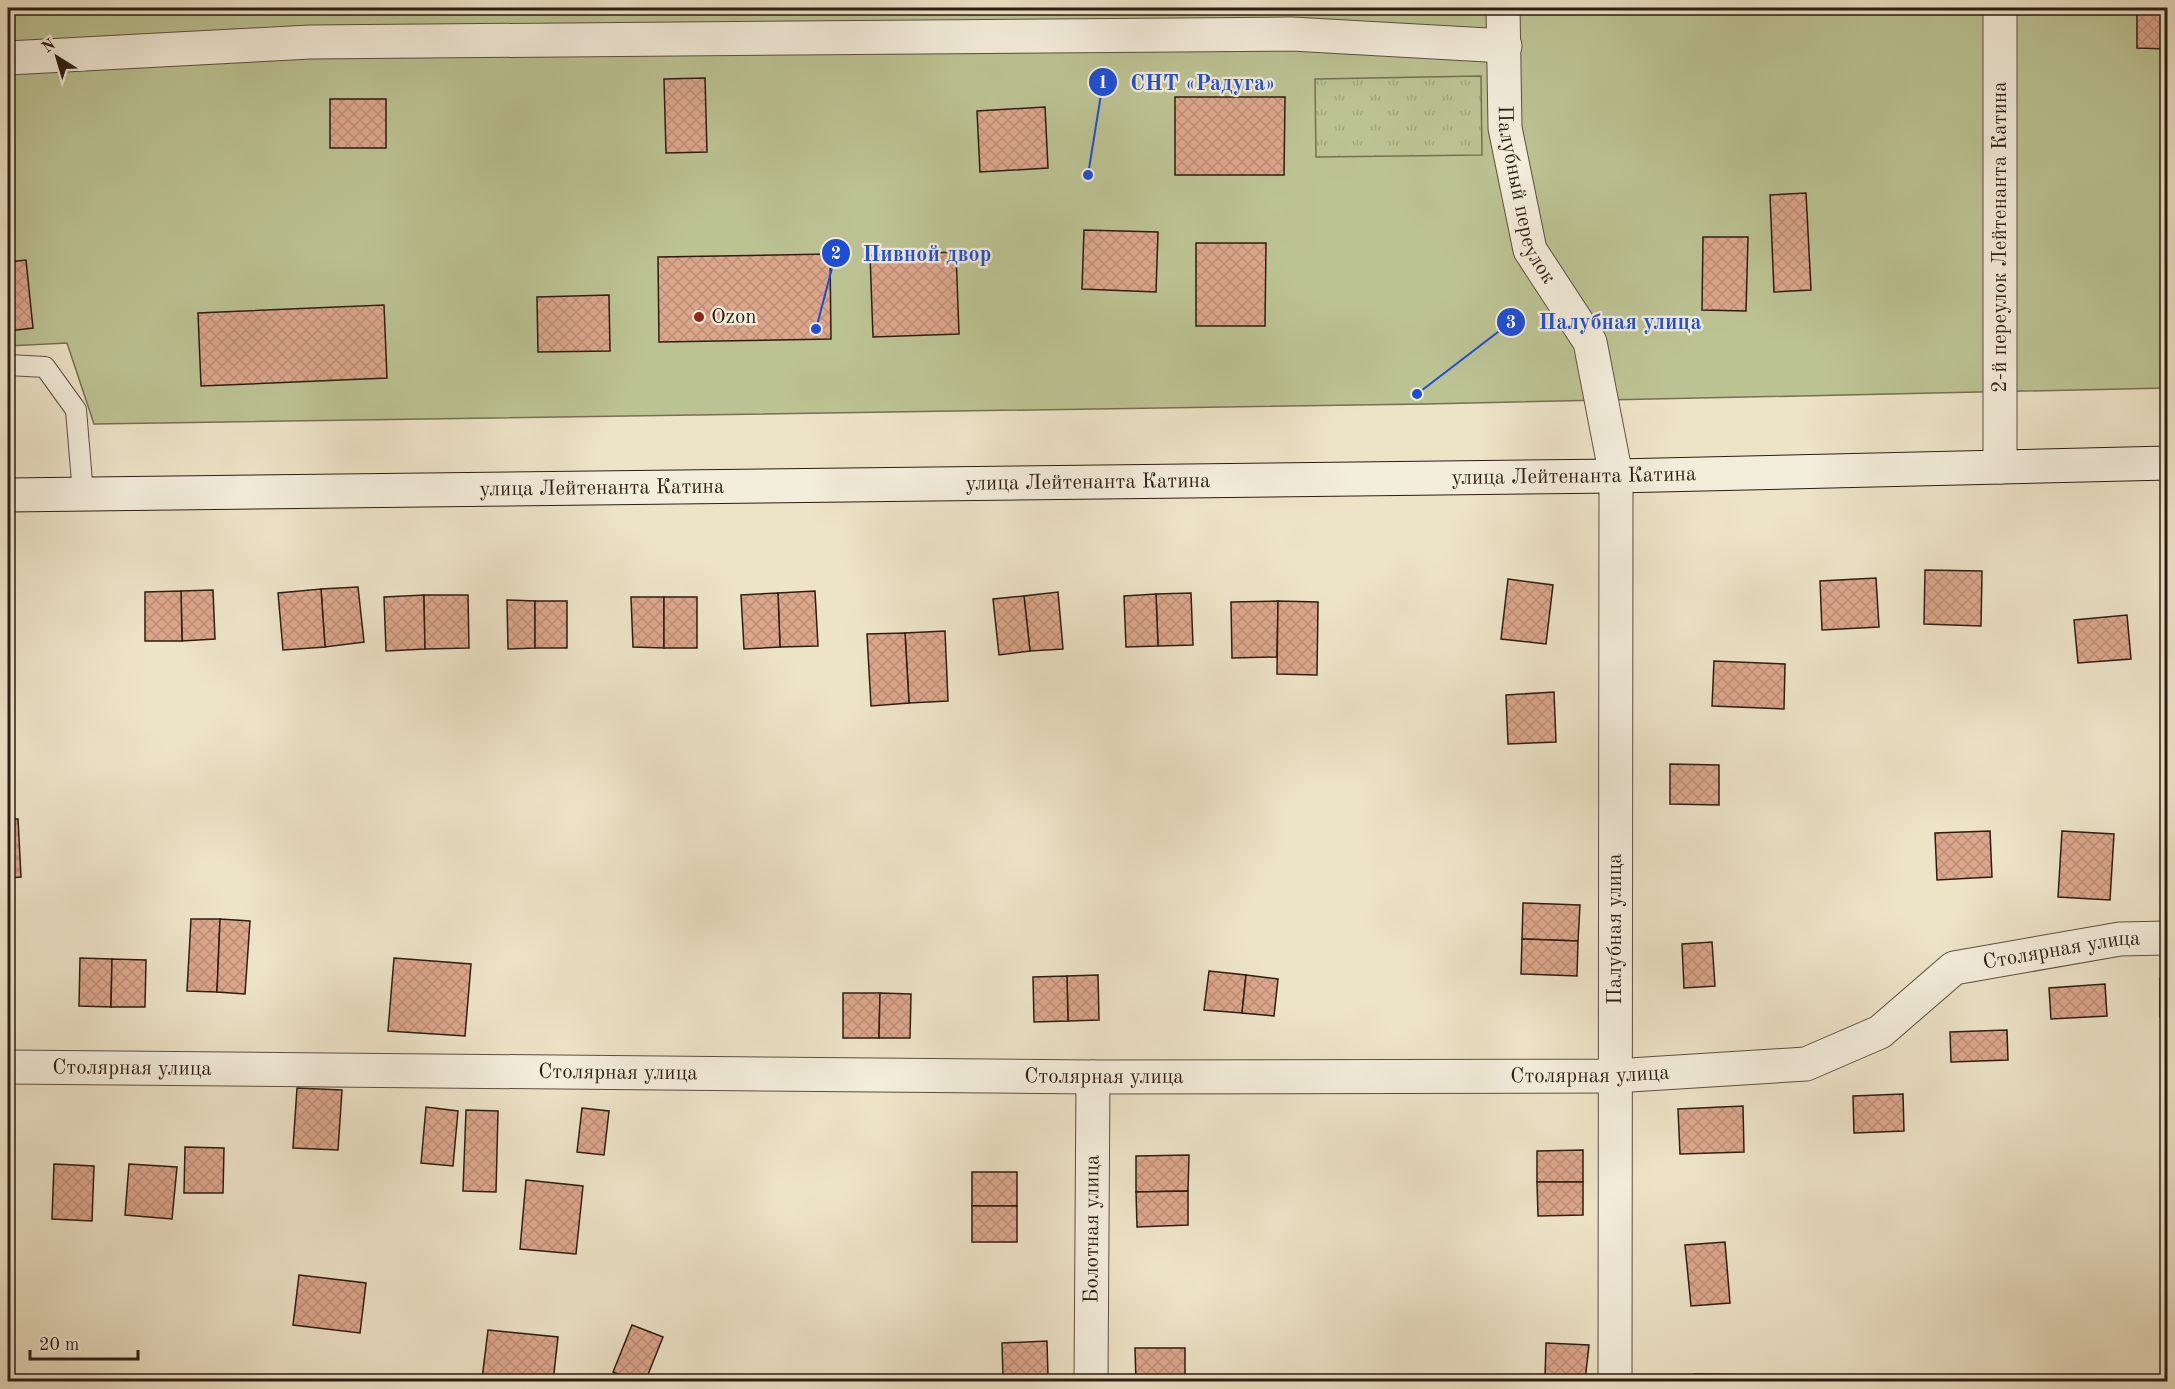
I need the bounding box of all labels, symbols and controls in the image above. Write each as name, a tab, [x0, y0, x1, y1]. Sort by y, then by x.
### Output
north arrow	[27, 27, 87, 87]
text: N	[39, 36, 59, 57]
callout: СНТ «Радуга»	[1088, 62, 1287, 102]
text: СНТ «Радуга»	[1130, 73, 1276, 95]
text: 1	[1098, 74, 1108, 92]
street label: 2-й переулок Лейтенанта Катина	[1990, 81, 2011, 393]
street label: Палубный переулок	[1494, 105, 1560, 288]
callout: Пивной двор	[821, 233, 1004, 273]
text: Пивной двор	[862, 244, 992, 266]
text: 2	[831, 245, 841, 263]
callout: Палубная улица	[1496, 302, 1714, 342]
place label: Ozon	[711, 307, 757, 328]
marker: Ozon	[692, 310, 706, 324]
text: Палубная улица	[1538, 312, 1702, 334]
text: 3	[1506, 314, 1516, 332]
street label: улица Лейтенанта Катина	[1451, 464, 1697, 488]
street label: улица Лейтенанта Катина	[965, 470, 1211, 494]
street label: улица Лейтенанта Катина	[479, 476, 725, 500]
street label: Палубная улица	[1605, 853, 1626, 1005]
street label: Столярная улица	[1981, 928, 2140, 973]
street label: Столярная улица	[52, 1057, 212, 1079]
street label: Столярная улица	[538, 1061, 698, 1084]
street label: Столярная улица	[1510, 1062, 1670, 1087]
street label: Столярная улица	[1024, 1066, 1184, 1088]
street label: Болотная улица	[1081, 1155, 1103, 1303]
scale bar	[30, 1323, 138, 1361]
text: 20 m	[39, 1336, 79, 1354]

